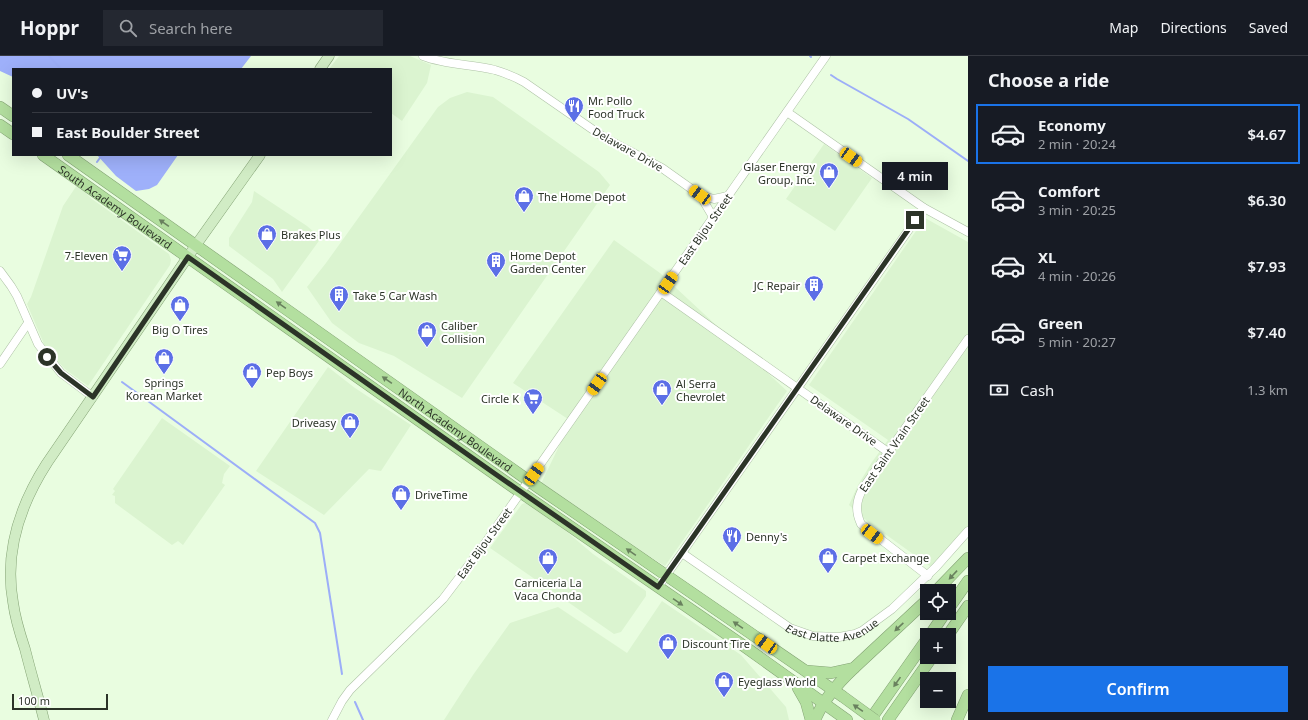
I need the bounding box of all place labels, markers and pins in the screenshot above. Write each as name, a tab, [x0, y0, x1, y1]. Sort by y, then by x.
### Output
place label: Mr. Pollo Food Truck	[588, 93, 645, 121]
restaurant icon: Mr. Pollo Food Truck	[563, 95, 585, 123]
place label: Glaser Energy Group, Inc.	[743, 159, 815, 187]
shop icon: Glaser Energy Group, Inc.	[818, 161, 840, 189]
shop icon: The Home Depot	[513, 185, 535, 213]
place label: The Home Depot	[538, 189, 626, 204]
shop icon: Brakes Plus	[256, 223, 278, 251]
place label: Brakes Plus	[281, 227, 340, 242]
supermarket icon: 7-Eleven	[111, 244, 133, 272]
place label: 7-Eleven	[65, 248, 108, 263]
place label: Home Depot Garden Center	[510, 248, 586, 276]
building icon: Home Depot Garden Center	[485, 250, 507, 278]
building icon: JC Repair	[803, 274, 825, 302]
place label: JC Repair	[753, 278, 800, 293]
building icon: Take 5 Car Wash	[328, 284, 350, 312]
place label: Take 5 Car Wash	[353, 288, 437, 303]
shop icon: Big O Tires	[169, 294, 191, 322]
place label: Caliber Collision	[441, 318, 485, 346]
shop icon: Caliber Collision	[416, 320, 438, 348]
place label: Big O Tires	[152, 322, 208, 337]
shop icon: Springs Korean Market	[153, 347, 175, 375]
shop icon: Pep Boys	[241, 361, 263, 389]
place label: Pep Boys	[266, 365, 313, 380]
place label: Springs Korean Market	[126, 375, 202, 403]
place label: Al Serra Chevrolet	[676, 376, 725, 404]
shop icon: Al Serra Chevrolet	[651, 378, 673, 406]
supermarket icon: Circle K	[522, 387, 544, 415]
place label: Circle K	[481, 391, 519, 406]
shop icon: Driveasy	[339, 411, 361, 439]
place label: Driveasy	[292, 415, 336, 430]
shop icon: DriveTime	[390, 483, 412, 511]
place label: DriveTime	[415, 487, 468, 502]
restaurant icon: Denny's	[721, 525, 743, 553]
place label: Denny's	[746, 529, 787, 544]
shop icon: Carpet Exchange	[817, 546, 839, 574]
shop icon: Carniceria La Vaca Chonda	[537, 547, 559, 575]
place label: Carpet Exchange	[842, 550, 929, 565]
place label: Carniceria La Vaca Chonda	[514, 575, 582, 603]
shop icon: Discount Tire	[657, 632, 679, 660]
place label: Discount Tire	[682, 636, 750, 651]
shop icon: Eyeglass World	[713, 670, 735, 698]
place label: Eyeglass World	[738, 674, 816, 689]

